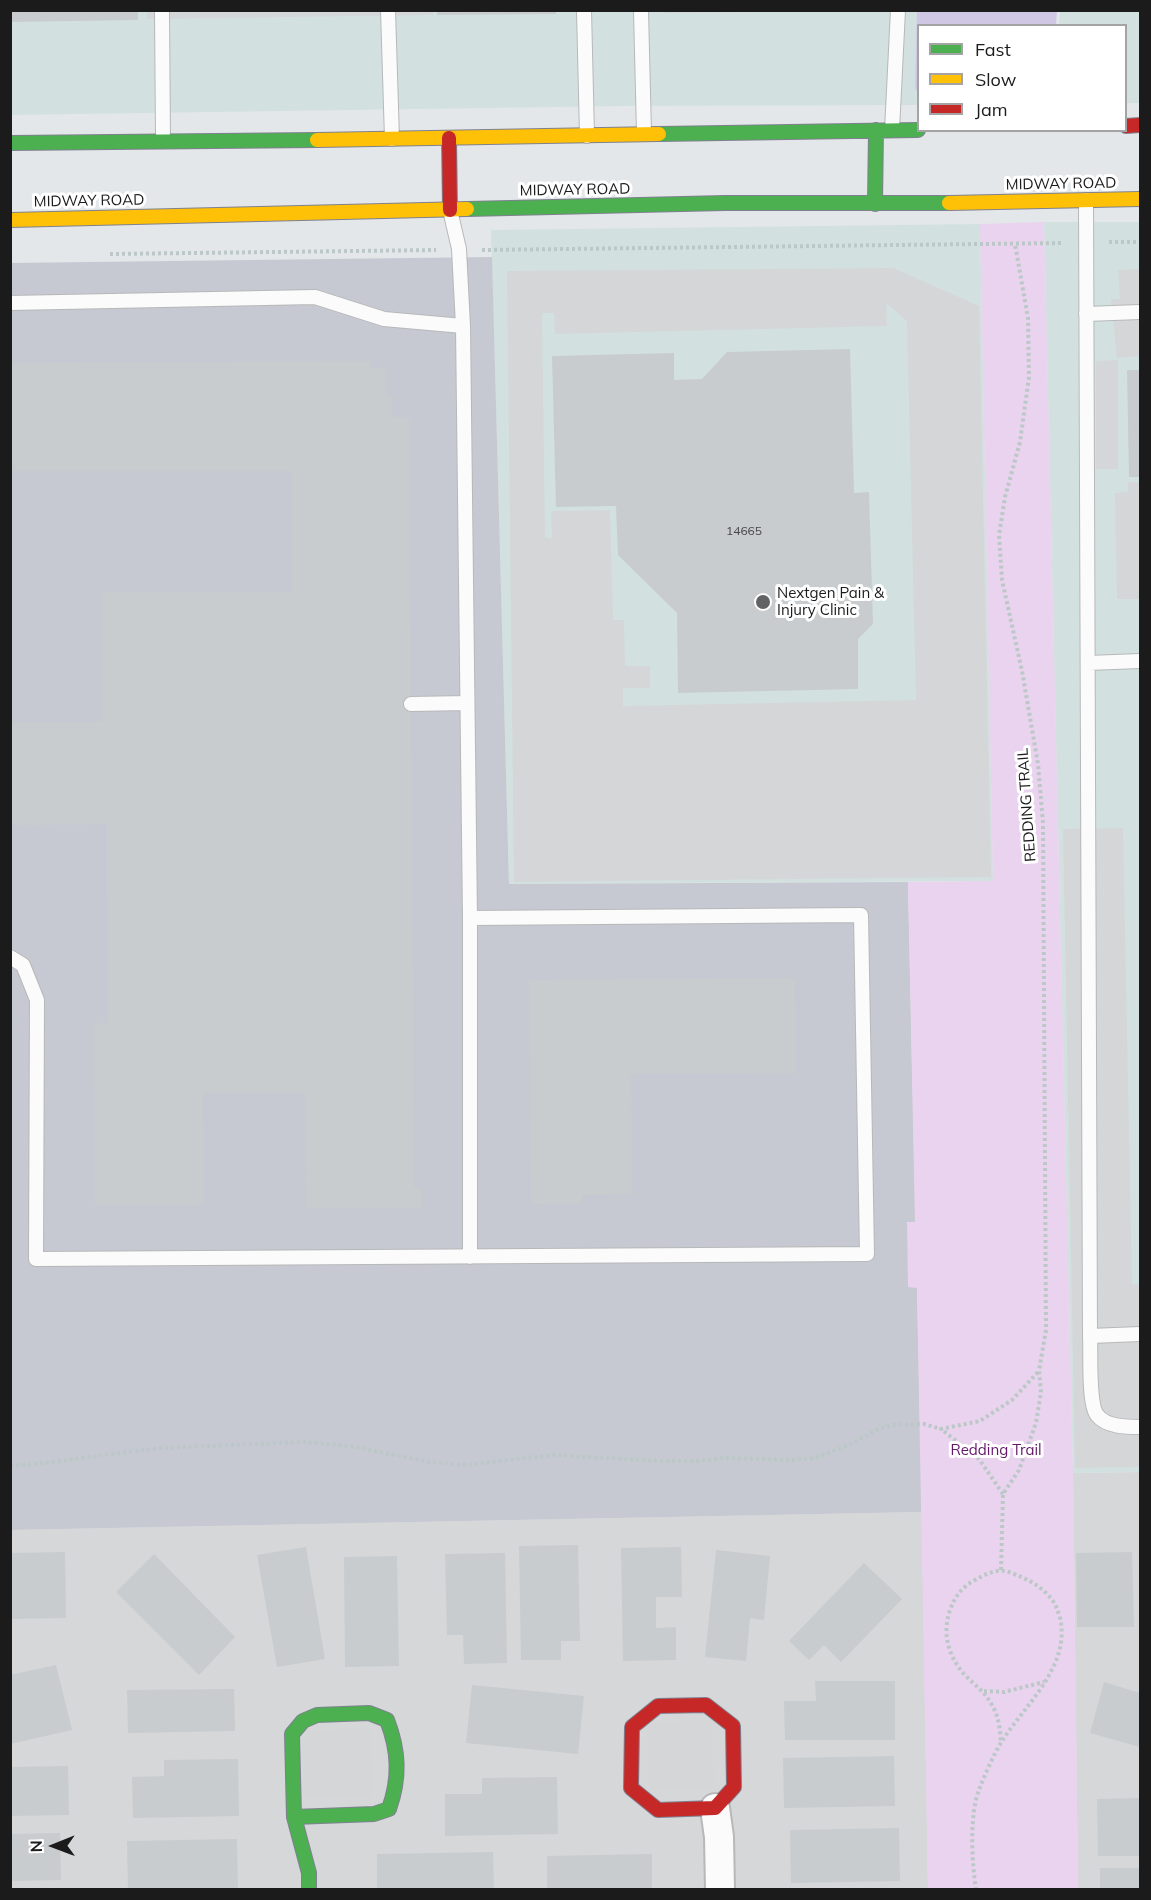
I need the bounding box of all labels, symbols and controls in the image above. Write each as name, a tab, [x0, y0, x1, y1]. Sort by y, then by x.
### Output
legend	[917, 24, 1127, 132]
text: Fast	[975, 38, 1011, 61]
text: Slow	[975, 68, 1016, 91]
text: Jam	[975, 98, 1008, 121]
street label: MIDWAY ROAD	[1006, 174, 1116, 194]
street label: MIDWAY ROAD	[520, 180, 630, 200]
street label: MIDWAY ROAD	[34, 191, 144, 211]
house number: 14665	[726, 524, 762, 538]
place label: Nextgen Pain & Injury Clinic	[777, 584, 884, 619]
marker: Nextgen Pain & Injury Clinic	[754, 593, 772, 611]
street label: REDDING TRAIL	[1014, 748, 1040, 862]
park label: Redding Trail	[950, 1441, 1042, 1459]
north arrow	[24, 1816, 84, 1876]
text: N	[26, 1840, 46, 1853]

